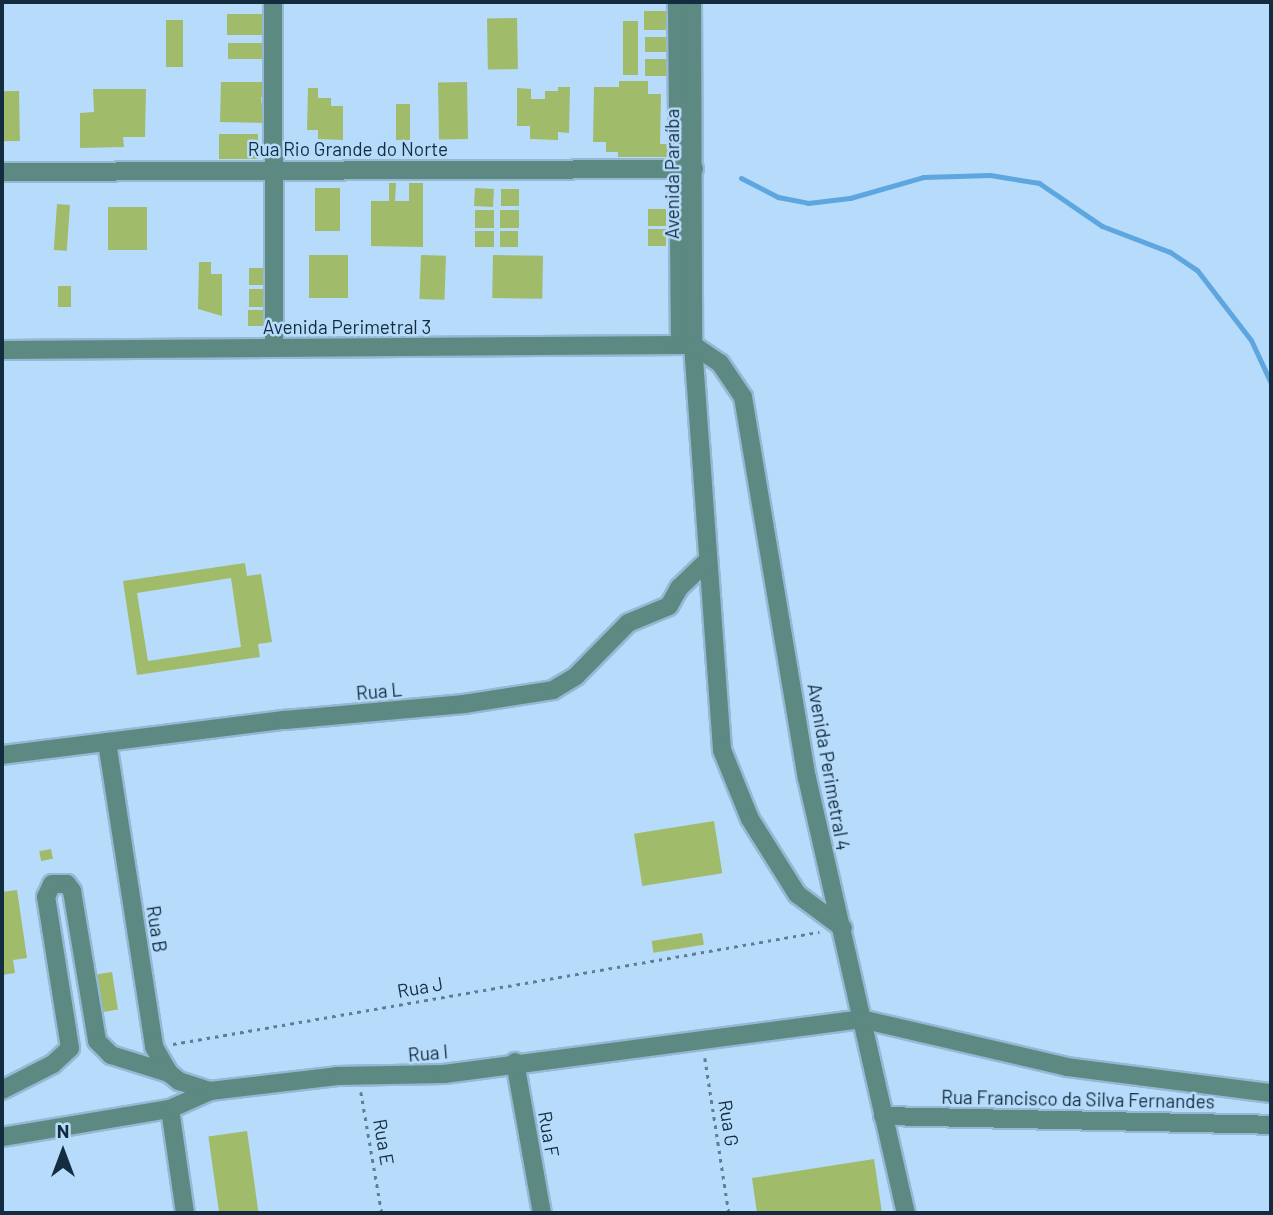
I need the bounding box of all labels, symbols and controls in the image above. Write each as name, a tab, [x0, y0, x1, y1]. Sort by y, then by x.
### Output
street label: Avenida Paraíba	[661, 109, 683, 239]
street label: Rua Rio Grande do Norte	[248, 138, 448, 160]
street label: Avenida Perimetral 3	[263, 316, 431, 338]
street label: Rua L	[355, 678, 403, 704]
street label: Avenida Perimetral 4	[803, 682, 855, 852]
street label: Rua B	[142, 904, 172, 954]
street label: Rua J	[395, 972, 445, 1002]
street label: Rua I	[407, 1040, 449, 1066]
street label: Rua Francisco da Silva Fernandes	[941, 1085, 1215, 1113]
street label: Rua G	[714, 1098, 744, 1148]
street label: Rua F	[534, 1109, 564, 1159]
north arrow	[28, 1117, 98, 1187]
street label: Rua E	[369, 1117, 399, 1167]
text: N	[57, 1119, 69, 1142]

